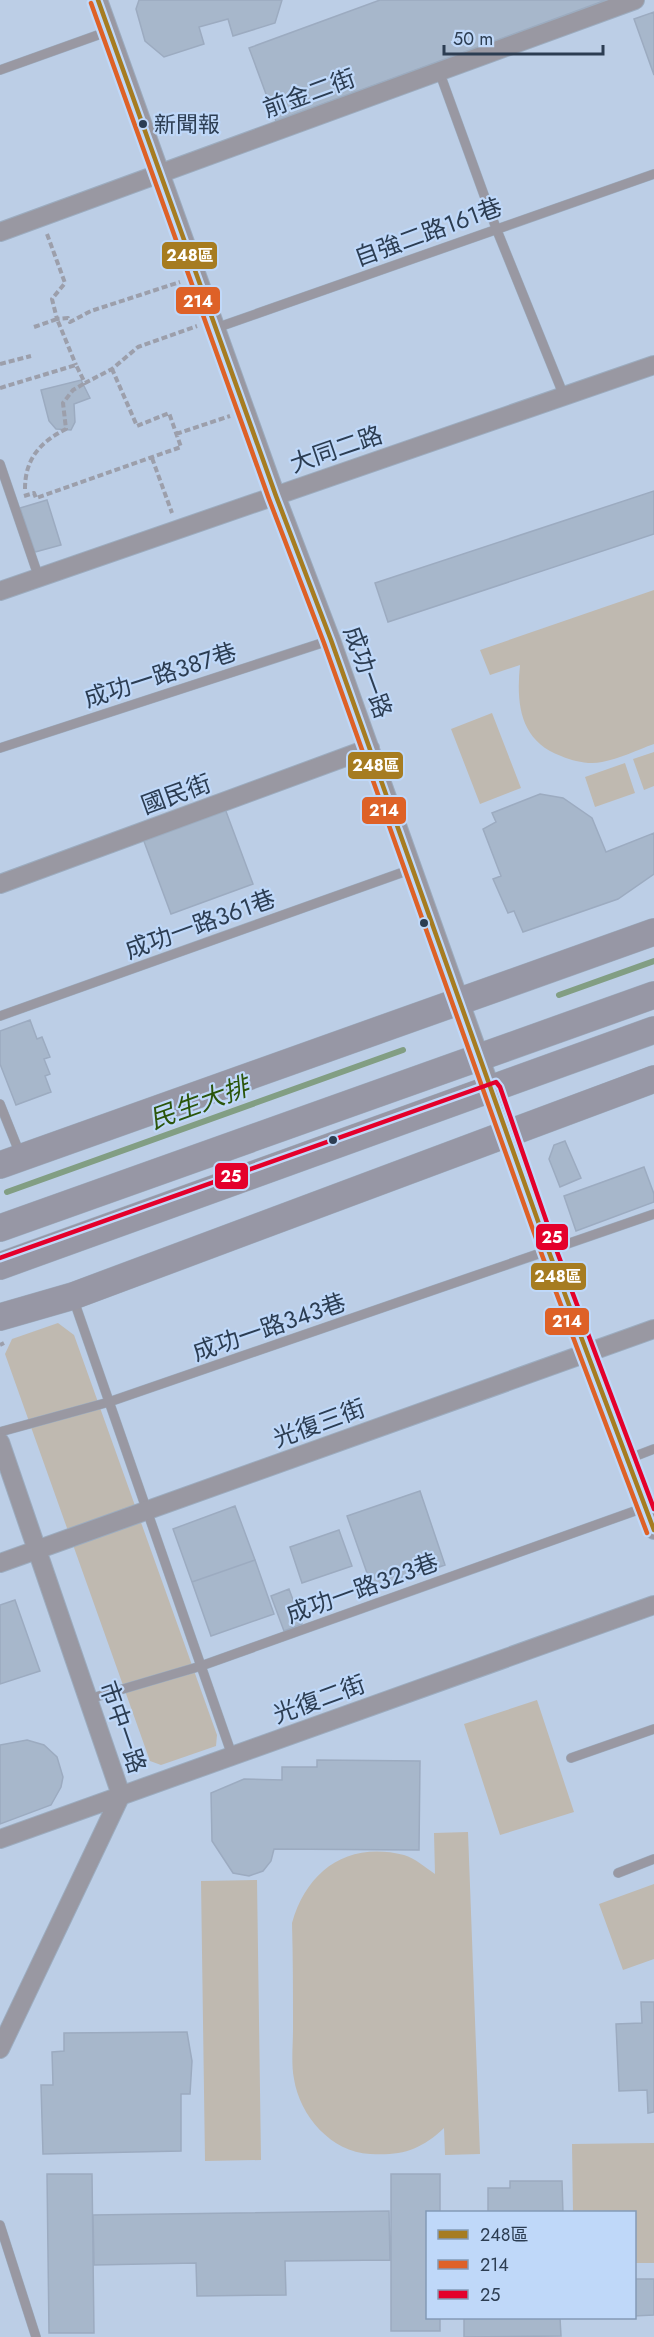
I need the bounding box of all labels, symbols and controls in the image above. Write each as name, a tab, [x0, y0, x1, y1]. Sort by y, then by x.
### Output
scale bar	[444, 18, 603, 56]
text: 50 m	[453, 26, 493, 52]
street label: 前金二街	[258, 60, 360, 126]
place label: 新聞報	[154, 108, 220, 140]
marker: 新聞報	[137, 118, 149, 130]
street label: 自強二路161巷	[349, 189, 507, 275]
line badge: 248區	[161, 241, 218, 270]
text: 248區	[166, 244, 214, 267]
line badge: 214	[175, 286, 221, 315]
text: 214	[183, 290, 213, 313]
street label: 大同二路	[285, 417, 387, 481]
street label: 成功一路	[335, 621, 401, 723]
street label: 成功一路387巷	[79, 634, 241, 716]
line badge: 248區	[347, 751, 404, 780]
text: 248區	[352, 754, 400, 777]
street label: 國民街	[136, 765, 216, 823]
line badge: 214	[361, 796, 407, 825]
text: 214	[369, 799, 399, 822]
street label: 成功一路361巷	[120, 881, 280, 967]
unlabelled marker	[418, 917, 430, 929]
water label: 民生大排	[144, 1066, 257, 1139]
unlabelled marker	[327, 1134, 339, 1146]
line badge: 25	[214, 1162, 249, 1190]
text: 25	[221, 1165, 241, 1188]
line badge: 25	[535, 1223, 569, 1251]
text: 25	[542, 1226, 562, 1249]
line badge: 248區	[530, 1262, 587, 1291]
text: 248區	[534, 1265, 582, 1288]
street label: 成功一路343巷	[188, 1284, 350, 1370]
line badge: 214	[544, 1307, 590, 1336]
text: 214	[552, 1310, 582, 1333]
street label: 光復三街	[268, 1390, 370, 1456]
street label: 成功一路323巷	[281, 1544, 443, 1632]
street label: 光復二街	[268, 1666, 370, 1732]
street label: 市中一路	[91, 1676, 155, 1778]
legend	[426, 2211, 636, 2319]
text: 248區	[480, 2222, 529, 2248]
text: 214	[480, 2252, 509, 2278]
text: 25	[480, 2282, 500, 2308]

